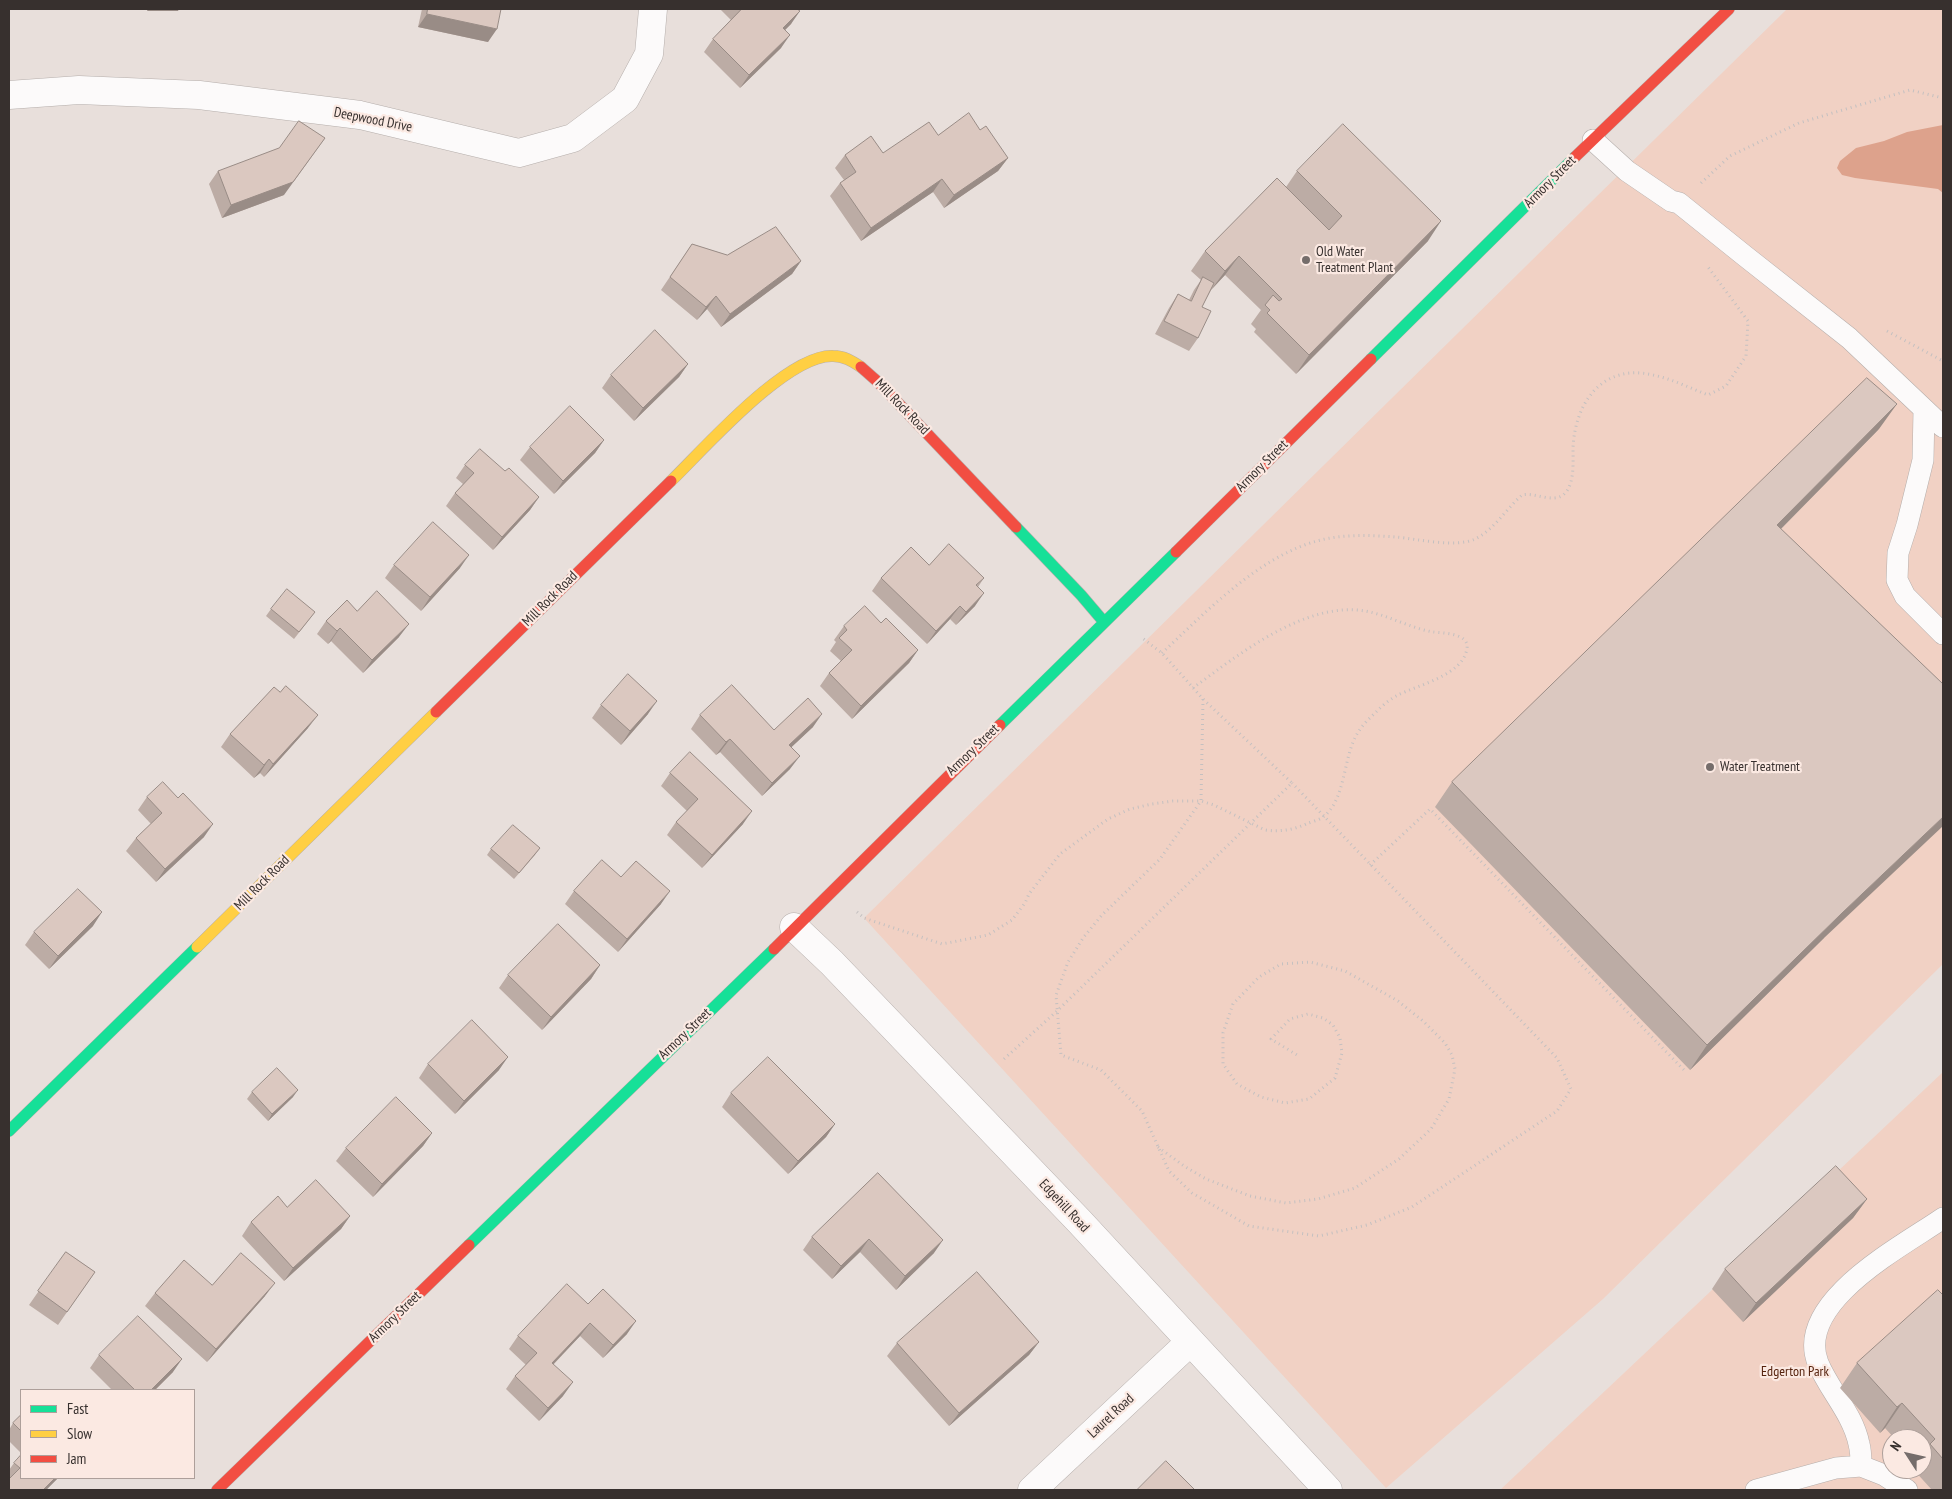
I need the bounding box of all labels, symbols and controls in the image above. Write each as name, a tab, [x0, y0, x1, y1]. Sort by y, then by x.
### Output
street label: Deepwood Drive	[332, 104, 414, 136]
street label: Armory Street	[1520, 152, 1580, 212]
place label: Old Water Treatment Plant	[1316, 244, 1393, 276]
marker: Old Water Treatment Plant	[1300, 254, 1312, 266]
street label: Mill Rock Road	[871, 376, 933, 438]
street label: Armory Street	[1232, 436, 1292, 496]
street label: Mill Rock Road	[519, 568, 581, 630]
street label: Armory Street	[943, 721, 1003, 779]
place label: Water Treatment	[1720, 759, 1800, 775]
marker: Water Treatment	[1704, 761, 1716, 773]
street label: Mill Rock Road	[231, 852, 293, 914]
street label: Armory Street	[655, 1005, 715, 1063]
street label: Edgehill Road	[1035, 1176, 1093, 1236]
street label: Armory Street	[365, 1288, 425, 1346]
park label: Edgerton Park	[1761, 1364, 1829, 1380]
legend	[20, 1389, 195, 1479]
street label: Laurel Road	[1084, 1390, 1138, 1442]
text: Fast	[67, 1399, 88, 1418]
text: Slow	[67, 1424, 92, 1443]
north arrow	[1882, 1429, 1932, 1479]
text: N	[1886, 1438, 1905, 1454]
text: Jam	[67, 1449, 86, 1468]

